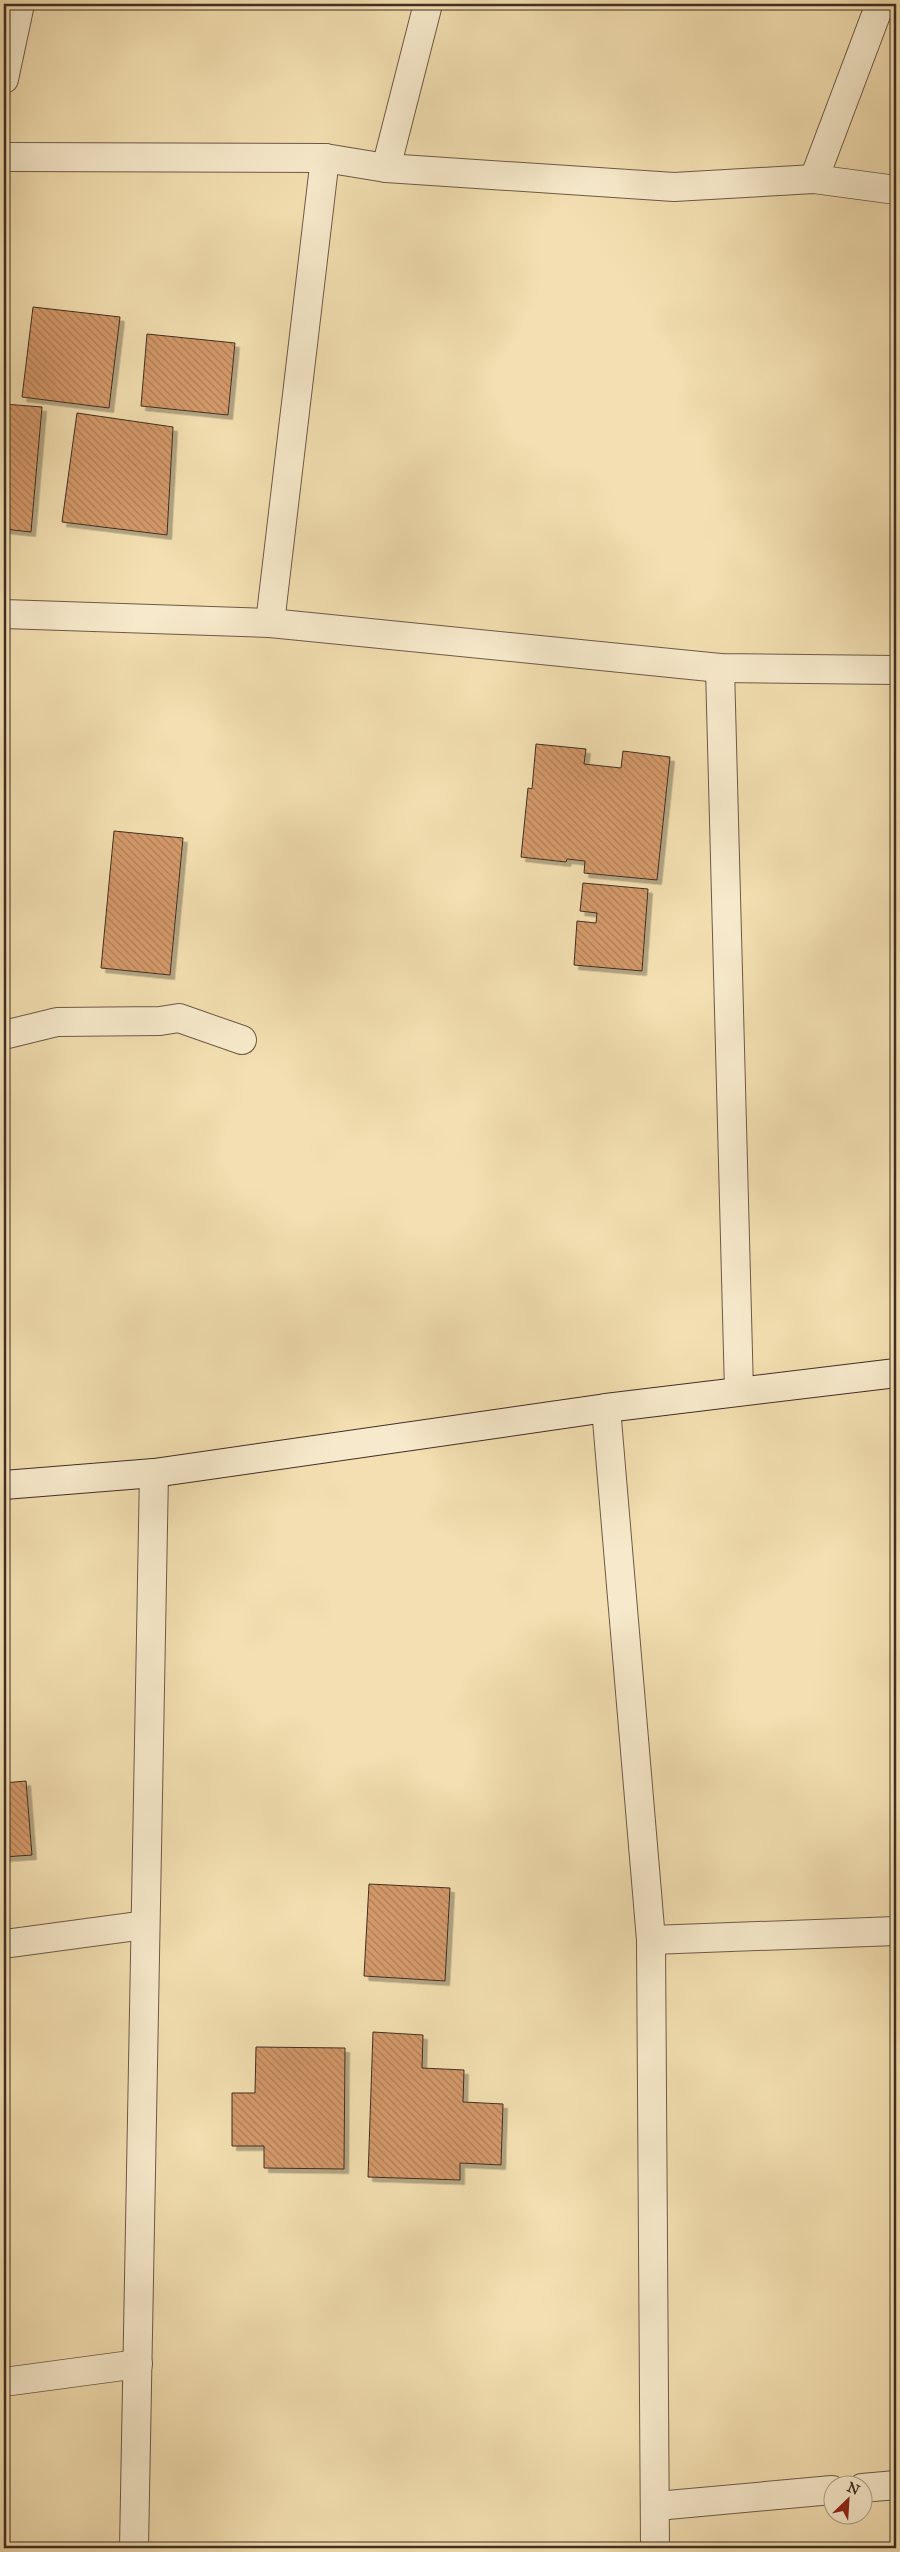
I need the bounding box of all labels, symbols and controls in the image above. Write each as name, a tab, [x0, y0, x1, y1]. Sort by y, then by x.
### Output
north arrow	[822, 2474, 872, 2524]
text: N	[844, 2478, 862, 2499]

